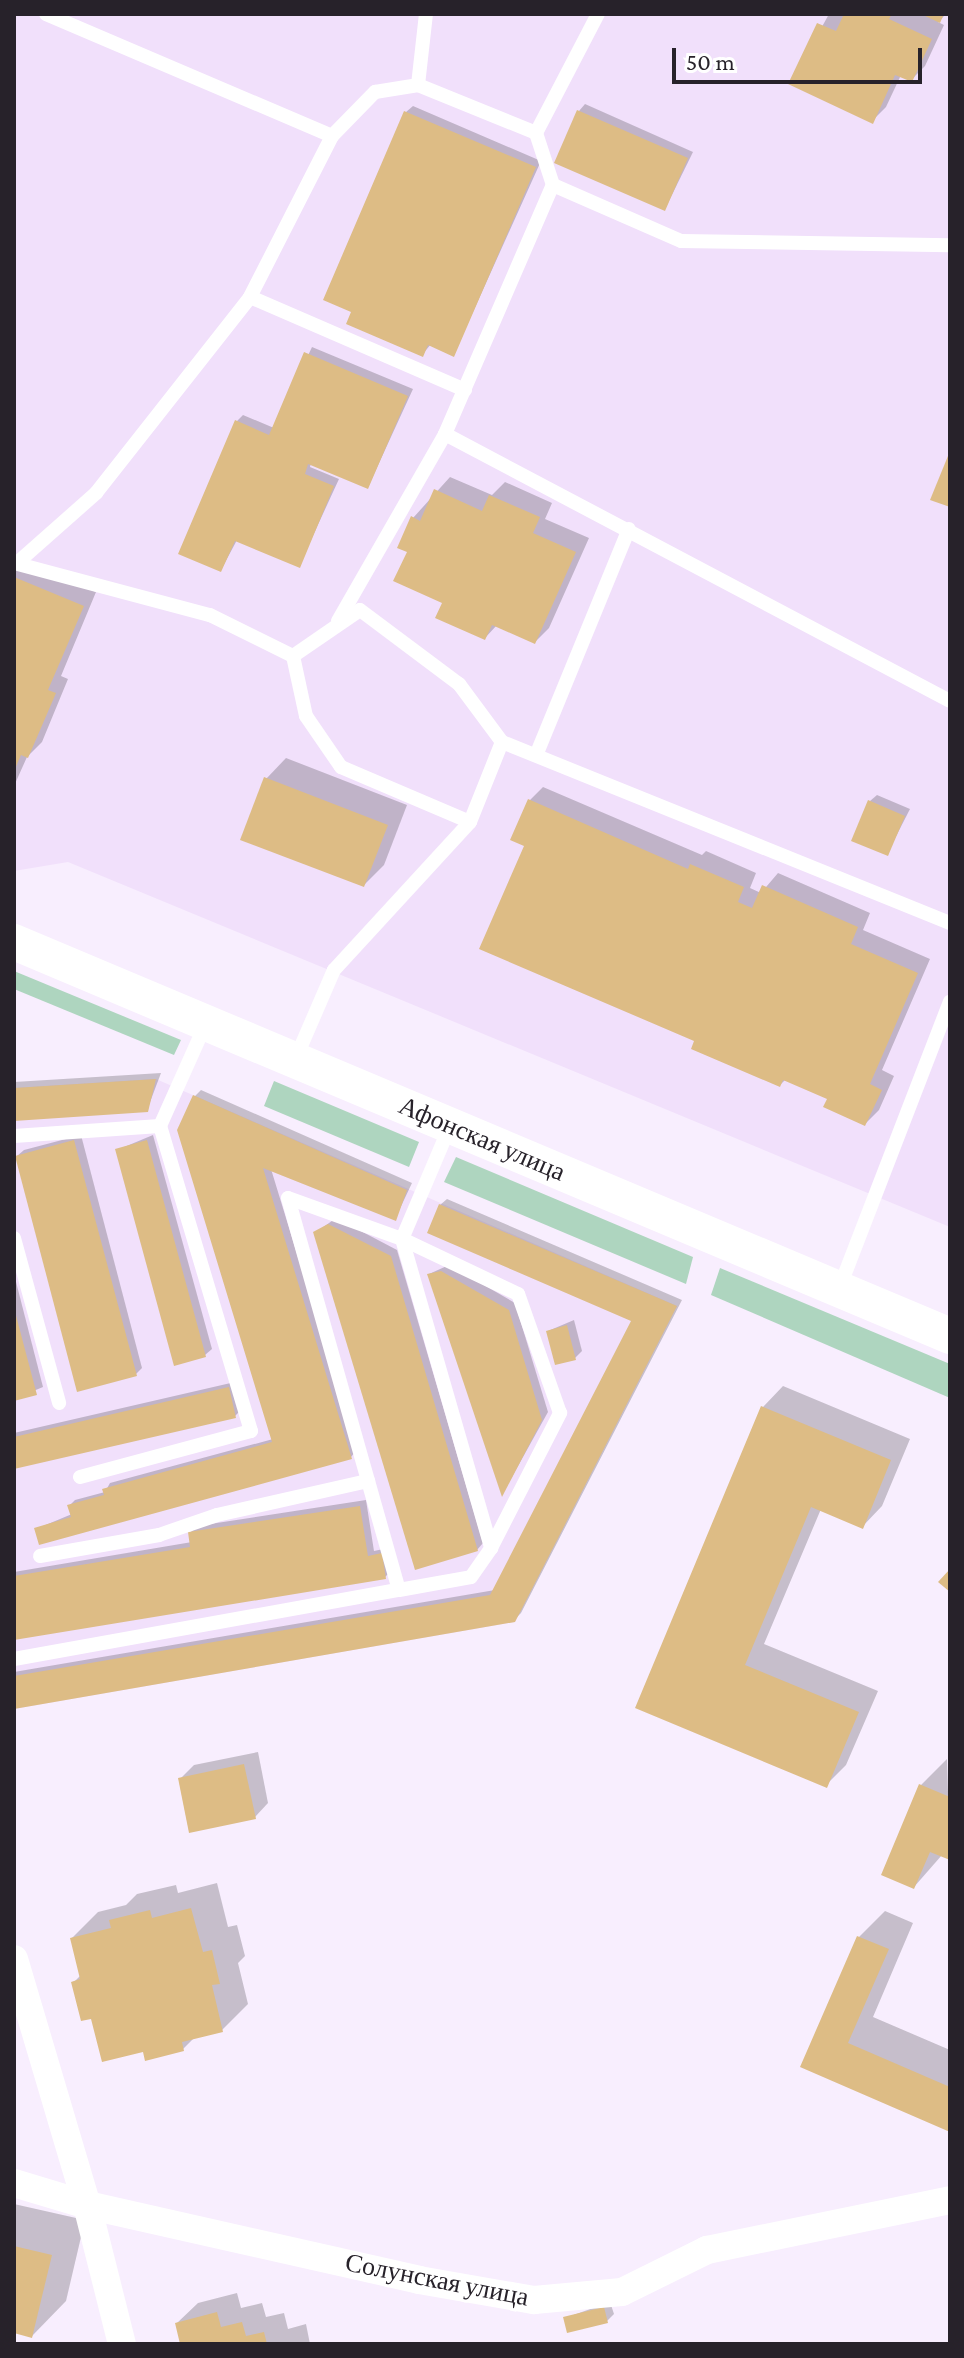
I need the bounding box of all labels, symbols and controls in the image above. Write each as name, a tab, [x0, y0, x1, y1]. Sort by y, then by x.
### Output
scale bar	[676, 32, 926, 82]
text: 50 m	[686, 48, 735, 75]
street label: Афонская улица	[394, 1090, 570, 1188]
street label: Солунская улица	[343, 2247, 531, 2313]

